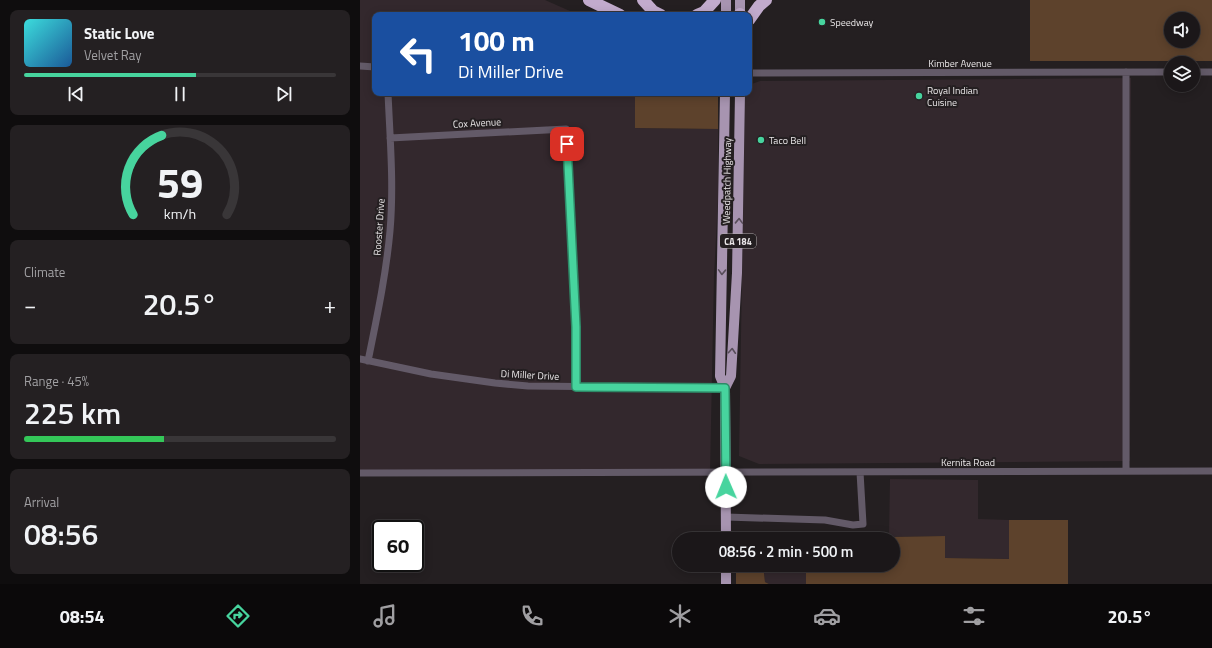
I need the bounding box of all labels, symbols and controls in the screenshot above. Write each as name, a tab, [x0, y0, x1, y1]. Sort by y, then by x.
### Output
map controls	[1164, 12, 1200, 92]
button: sound	[1164, 12, 1200, 48]
place label: Speedway	[830, 15, 874, 30]
marker: Speedway	[817, 17, 827, 27]
text: 100 m	[458, 19, 535, 62]
text: Static Love	[84, 22, 155, 45]
icon: left	[392, 28, 444, 80]
text: Velvet Ray	[84, 45, 142, 65]
street label: Kimber Avenue	[928, 56, 992, 71]
button: layers	[1164, 56, 1200, 92]
text: Di Miller Drive	[458, 58, 564, 85]
icon: previous	[65, 83, 87, 105]
icon: pause	[169, 83, 191, 105]
icon: next	[273, 83, 295, 105]
place label: Royal Indian Cuisine	[927, 83, 978, 110]
marker: Royal Indian Cuisine	[914, 91, 924, 101]
street label: Cox Avenue	[452, 114, 502, 132]
pin	[550, 127, 584, 161]
icon: arrive	[556, 133, 578, 155]
place label: Taco Bell	[769, 133, 806, 148]
marker: Taco Bell	[756, 135, 766, 145]
street label: Weedpatch Highway	[719, 137, 735, 224]
text: 59	[157, 151, 203, 214]
street label: Rooster Drive	[370, 198, 388, 256]
text: km/h	[164, 203, 196, 225]
one-way arrow	[734, 218, 743, 224]
road number: CA 184	[720, 234, 756, 248]
text: Climate	[24, 262, 65, 282]
one-way arrow	[718, 269, 726, 275]
text: 20.5°	[143, 281, 217, 327]
text: −	[24, 288, 36, 322]
text: +	[324, 288, 336, 322]
one-way arrow	[728, 348, 737, 354]
street label: Di Miller Drive	[500, 366, 560, 384]
text: Range · 45%	[24, 371, 89, 391]
text: 225 km	[24, 390, 121, 436]
street label: Kernita Road	[941, 455, 995, 470]
position arrow	[705, 466, 747, 508]
text: Arrival	[24, 492, 59, 512]
text: 08:56	[24, 511, 98, 557]
speed limit sign: 60	[372, 520, 424, 572]
text: 08:56 · 2 min · 500 m	[719, 540, 853, 563]
icon: directions	[224, 602, 252, 630]
icon: music	[371, 602, 399, 630]
icon: phone	[518, 602, 546, 630]
icon: climate	[666, 602, 694, 630]
icon: car	[813, 602, 841, 630]
icon: filters	[960, 602, 988, 630]
text: 08:54	[60, 603, 105, 630]
text: 20.5°	[1107, 603, 1152, 630]

